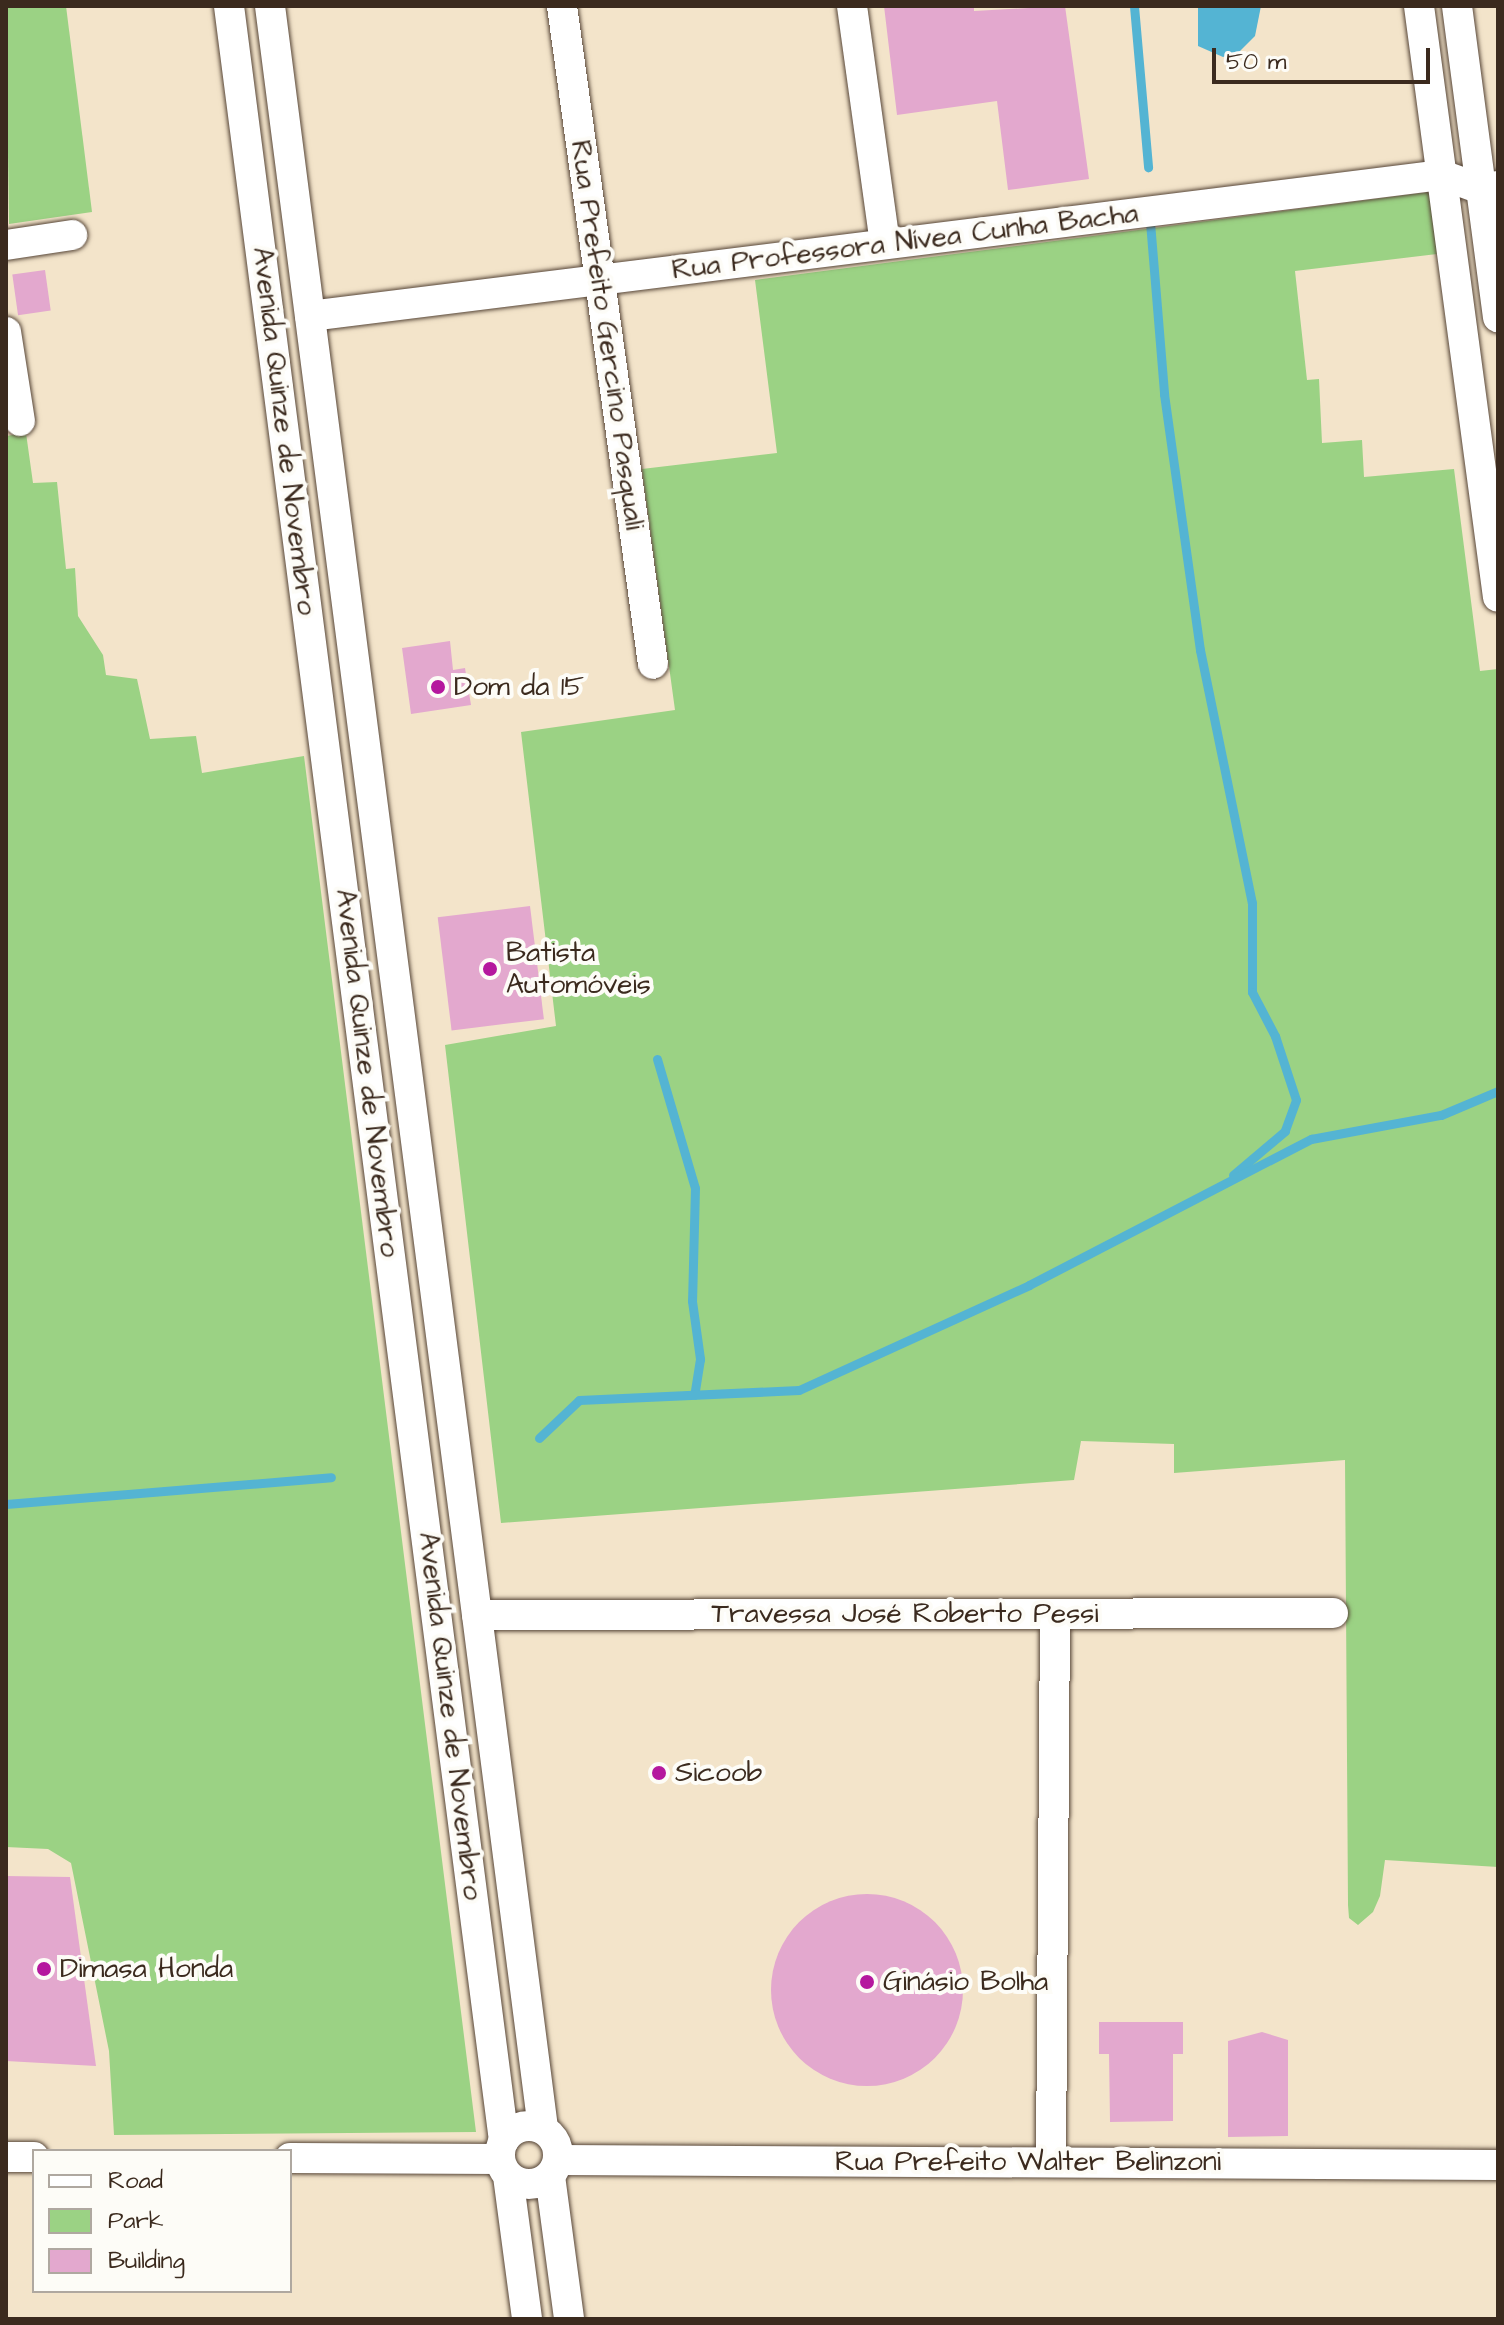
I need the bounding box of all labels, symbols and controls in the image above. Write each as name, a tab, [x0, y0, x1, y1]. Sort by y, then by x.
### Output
scale bar	[1216, 32, 1434, 82]
text: 50 m	[1226, 45, 1286, 79]
street label: Rua Prefeito Gercino Pasquali	[563, 138, 651, 532]
street label: Rua Professora Nívea Cunha Bacha	[670, 197, 1140, 287]
street label: Avenida Quinze de Novembro	[245, 245, 323, 617]
place label: Dom da 15	[454, 670, 584, 704]
marker: Dom da 15	[429, 678, 447, 696]
street label: Avenida Quinze de Novembro	[328, 887, 406, 1259]
place label: Batista Automóveis	[506, 936, 651, 1002]
marker: Batista Automóveis	[481, 960, 499, 978]
street label: Avenida Quinze de Novembro	[411, 1530, 489, 1902]
street label: Travessa José Roberto Pessi	[711, 1597, 1099, 1631]
place label: Sicoob	[675, 1756, 762, 1790]
marker: Sicoob	[650, 1764, 668, 1782]
place label: Dimasa Honda	[60, 1952, 233, 1986]
marker: Dimasa Honda	[35, 1960, 53, 1978]
place label: Ginásio Bolha	[883, 1965, 1048, 1999]
marker: Ginásio Bolha	[858, 1973, 876, 1991]
street label: Rua Prefeito Walter Belinzoni	[835, 2145, 1221, 2179]
legend	[32, 2149, 292, 2293]
text: Road	[108, 2164, 163, 2198]
text: Park	[108, 2204, 164, 2238]
text: Building	[108, 2244, 185, 2278]

